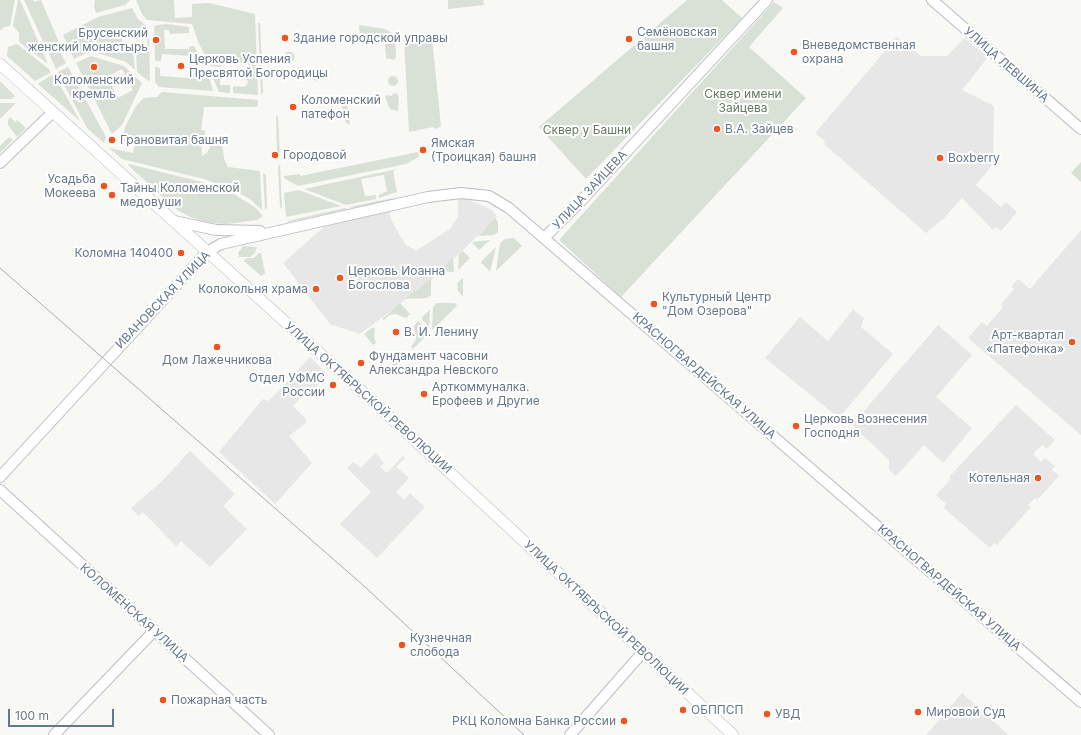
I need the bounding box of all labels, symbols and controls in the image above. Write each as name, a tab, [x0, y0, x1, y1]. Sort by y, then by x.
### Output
street label: УЛИЦА ЛЕВШИНА	[961, 24, 1051, 106]
place label: Семёновская башня	[637, 25, 717, 53]
place label: Брусенский женский монастырь	[28, 26, 148, 54]
place label: Здание городской управы	[293, 31, 448, 45]
marker: Здание городской управы	[280, 33, 290, 43]
marker: Семёновская башня	[624, 34, 634, 44]
marker: Брусенский женский монастырь	[151, 35, 161, 45]
place label: Вневедомственная охрана	[802, 38, 916, 66]
marker: Вневедомственная охрана	[789, 47, 799, 57]
place label: Церковь Успения Пресвятой Богородицы	[189, 52, 328, 80]
marker: Церковь Успения Пресвятой Богородицы	[176, 61, 186, 71]
marker: Коломенский кремль	[89, 62, 99, 72]
place label: Коломенский кремль	[54, 73, 134, 101]
park label: Сквер имени Зайцева	[704, 87, 782, 115]
place label: Коломенский патефон	[301, 93, 381, 121]
marker: Коломенский патефон	[288, 102, 298, 112]
place label: В.А. Зайцев	[725, 122, 794, 136]
park label: Сквер у Башни	[543, 123, 631, 137]
marker: В.А. Зайцев	[712, 124, 722, 134]
place label: Грановитая башня	[120, 133, 228, 147]
marker: Грановитая башня	[107, 135, 117, 145]
place label: Ямская (Троицкая) башня	[431, 136, 536, 164]
marker: Ямская (Троицкая) башня	[418, 145, 428, 155]
place label: Городовой	[283, 148, 347, 162]
street label: УЛИЦА ЗАЙЦЕВА	[550, 148, 630, 232]
marker: Городовой	[270, 150, 280, 160]
place label: Boxberry	[948, 151, 1000, 165]
marker: Boxberry	[935, 153, 945, 163]
place label: Усадьба Мокеева	[44, 172, 96, 200]
marker: Усадьба Мокеева	[99, 181, 109, 191]
place label: Тайны Коломенской медовуши	[120, 181, 240, 209]
marker: Тайны Коломенской медовуши	[107, 190, 117, 200]
place label: Коломна 140400	[75, 246, 173, 260]
street label: ИВАНОВСКАЯ УЛИЦА	[113, 248, 213, 352]
marker: Коломна 140400	[176, 248, 186, 258]
place label: Церковь Иоанна Богослова	[348, 264, 445, 292]
marker: Церковь Иоанна Богослова	[335, 273, 345, 283]
place label: Колокольня храма	[198, 282, 308, 296]
marker: Колокольня храма	[311, 284, 321, 294]
place label: Культурный Центр "Дом Озерова"	[662, 290, 771, 318]
marker: Культурный Центр "Дом Озерова"	[649, 299, 659, 309]
street label: КРАСНОГВАРДЕЙСКАЯ УЛИЦА	[629, 310, 779, 442]
street label: УЛИЦА ОКТЯБРЬСКОЙ РЕВОЛЮЦИИ	[282, 319, 454, 477]
place label: В. И. Ленину	[404, 325, 479, 339]
marker: В. И. Ленину	[391, 327, 401, 337]
place label: Арт-квартал «Патефонка»	[986, 328, 1064, 356]
marker: Арт-квартал «Патефонка»	[1067, 337, 1077, 347]
marker: Дом Лажечникова	[212, 342, 222, 352]
place label: Фундамент часовни Александра Невского	[369, 349, 499, 377]
place label: Дом Лажечникова	[162, 353, 272, 367]
marker: Фундамент часовни Александра Невского	[356, 358, 366, 368]
place label: Отдел УФМС России	[249, 371, 325, 399]
marker: Отдел УФМС России	[328, 380, 338, 390]
place label: Арткоммуналка. Ерофеев и Другие	[432, 380, 540, 408]
marker: Арткоммуналка. Ерофеев и Другие	[419, 389, 429, 399]
place label: Церковь Вознесения Господня	[804, 412, 927, 440]
marker: Церковь Вознесения Господня	[791, 421, 801, 431]
place label: Котельная	[969, 471, 1030, 485]
marker: Котельная	[1033, 473, 1043, 483]
street label: КРАСНОГВАРДЕЙСКАЯ УЛИЦА	[874, 522, 1024, 654]
street label: УЛИЦА ОКТЯБРЬСКОЙ РЕВОЛЮЦИИ	[521, 538, 691, 698]
street label: КОЛОМЕНСКАЯ УЛИЦА	[77, 561, 191, 665]
place label: Кузнечная слобода	[410, 631, 472, 659]
marker: Кузнечная слобода	[397, 640, 407, 650]
place label: Пожарная часть	[171, 693, 268, 707]
marker: Пожарная часть	[158, 695, 168, 705]
scale bar	[10, 701, 116, 727]
place label: ОБППСП	[691, 703, 743, 717]
marker: ОБППСП	[678, 705, 688, 715]
place label: Мировой Суд	[926, 705, 1005, 719]
place label: УВД	[775, 707, 800, 721]
marker: Мировой Суд	[913, 707, 923, 717]
text: 100 m	[15, 708, 49, 723]
marker: УВД	[762, 709, 772, 719]
place label: РКЦ Коломна Банка России	[452, 714, 616, 728]
marker: РКЦ Коломна Банка России	[619, 716, 629, 726]

